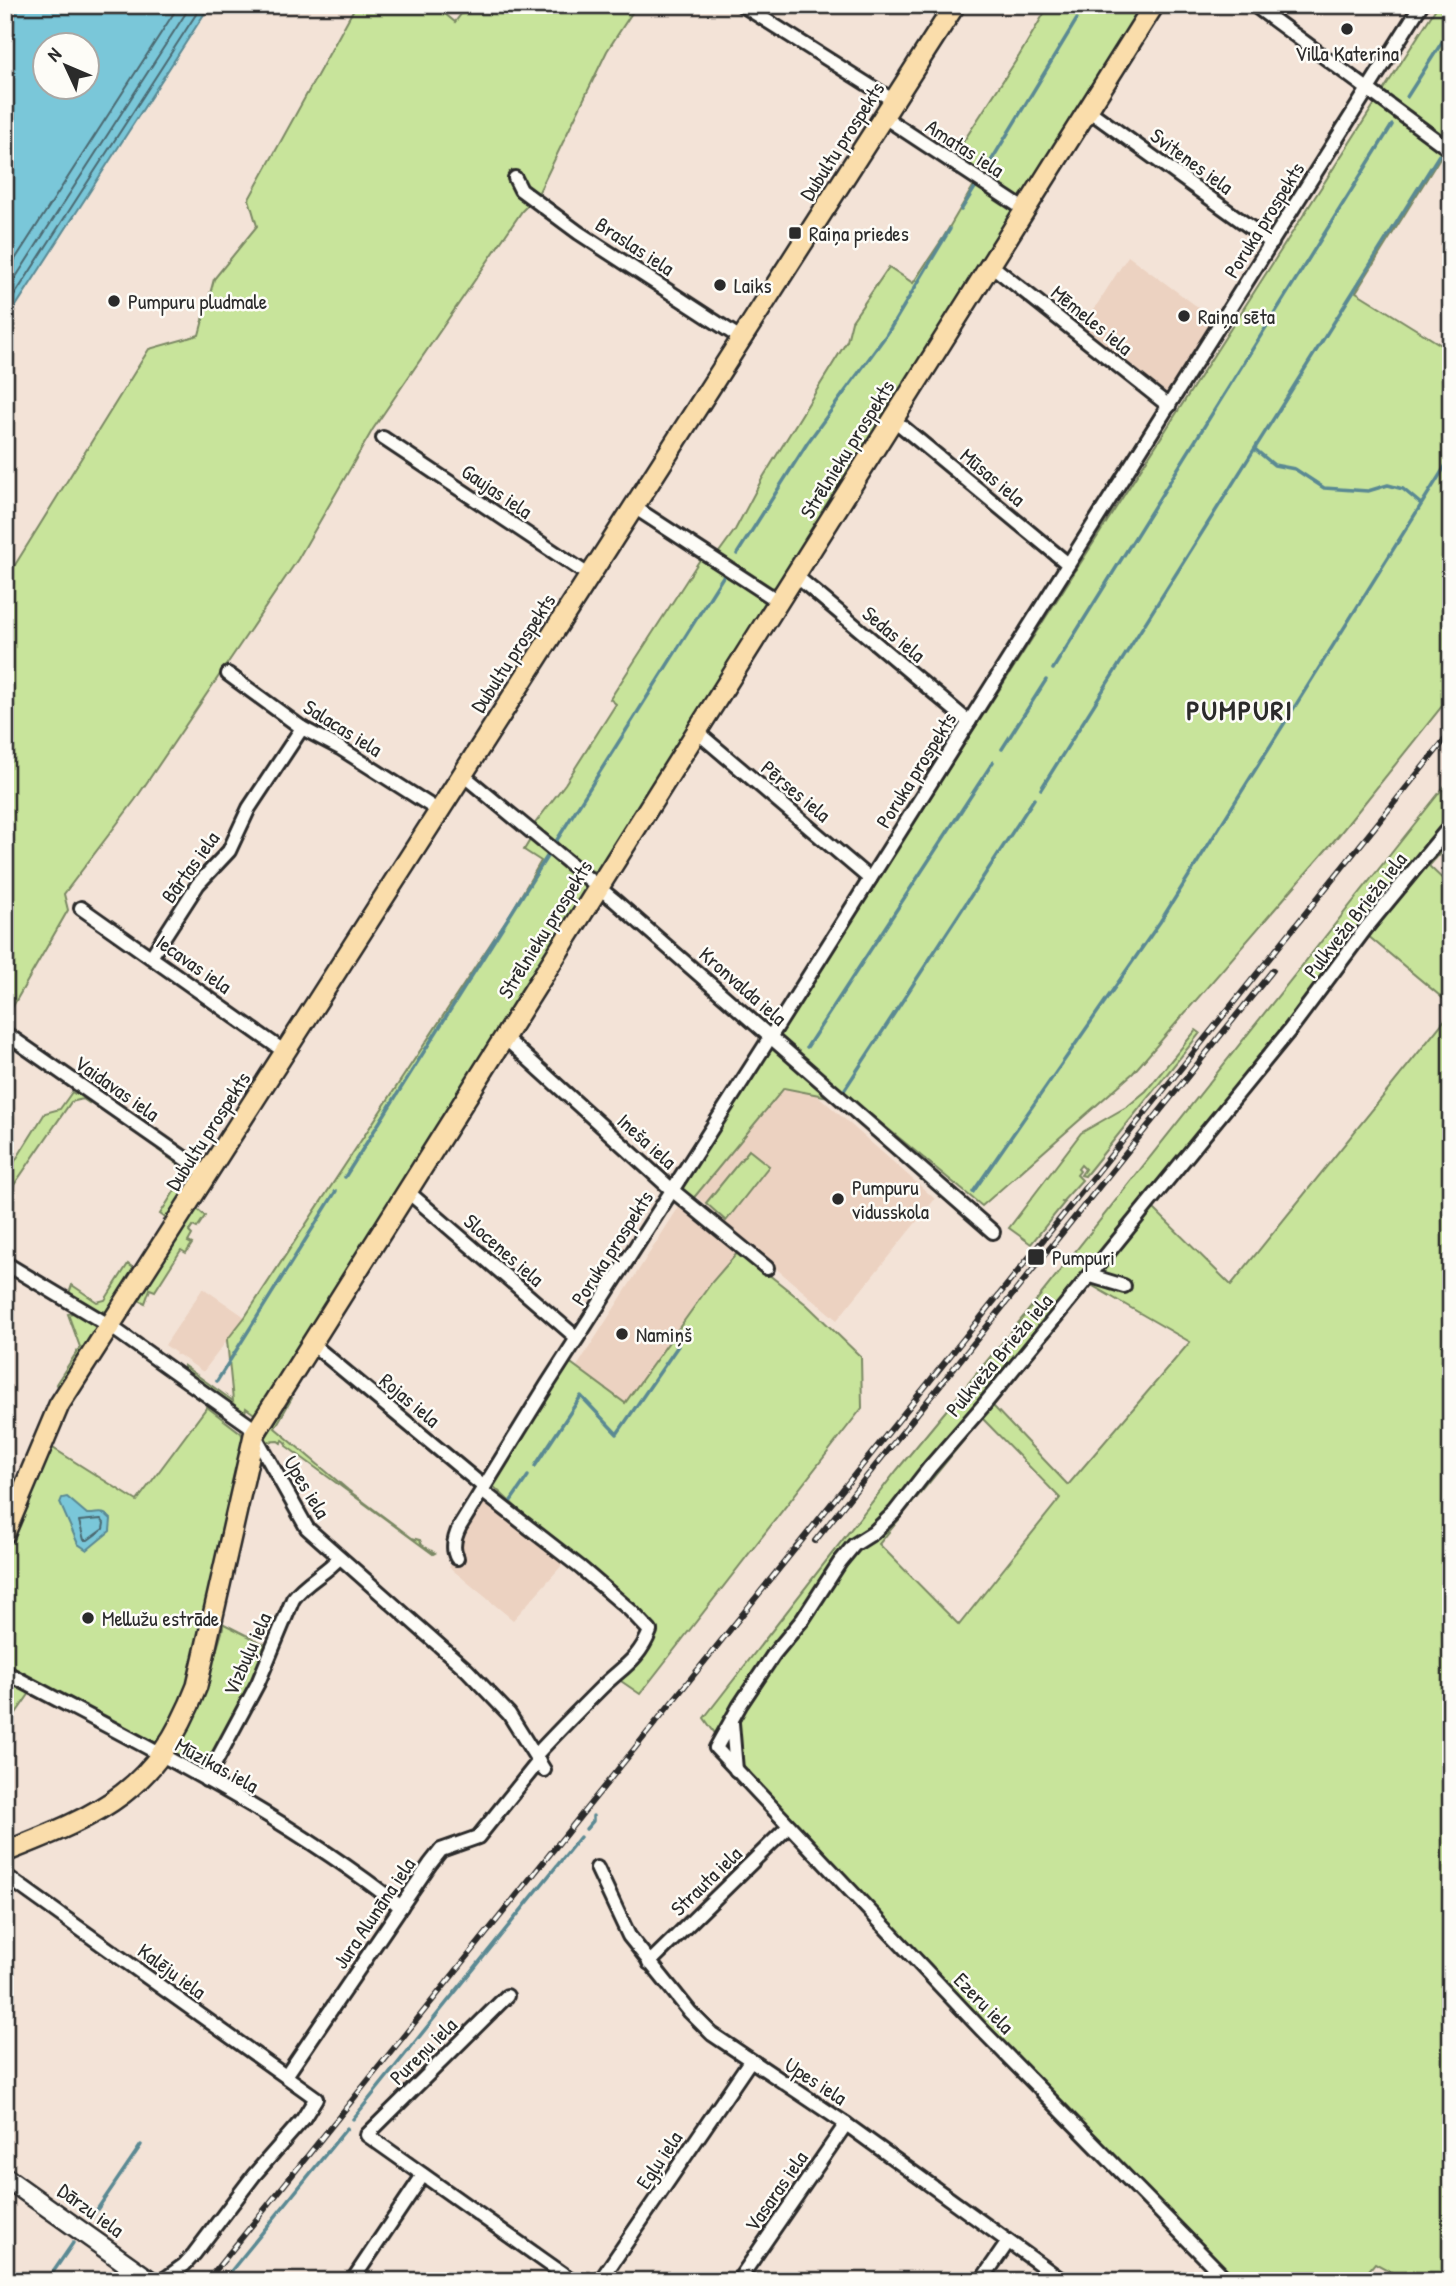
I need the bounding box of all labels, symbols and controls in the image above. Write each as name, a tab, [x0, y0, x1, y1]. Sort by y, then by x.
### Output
marker: Villa Katerina	[1339, 21, 1355, 37]
north arrow	[32, 32, 102, 102]
place label: Villa Katerina	[1295, 39, 1399, 68]
text: N	[41, 42, 67, 67]
street label: Dubultu prospekts	[793, 76, 891, 206]
street label: Amatas iela	[920, 112, 1010, 184]
street label: Svitenes iela	[1145, 121, 1239, 201]
street label: Poruka prospekts	[1217, 156, 1311, 284]
street label: Braslas iela	[590, 210, 680, 282]
place label: Raiņa priedes	[809, 219, 909, 248]
marker: Raiņa priedes	[787, 225, 803, 241]
place label: Laiks	[734, 271, 772, 300]
marker: Laiks	[712, 277, 728, 293]
street label: Mēmeles iela	[1045, 278, 1139, 362]
place label: Pumpuru pludmale	[128, 287, 267, 316]
marker: Pumpuru pludmale	[106, 293, 122, 309]
place label: Raiņa sēta	[1198, 302, 1275, 331]
marker: Raiņa sēta	[1176, 308, 1192, 324]
street label: Strēlnieku prospekts	[793, 374, 901, 524]
street label: Mūsas iela	[954, 441, 1032, 513]
street label: Gaujas iela	[456, 457, 538, 525]
street label: Dubultu prospekts	[464, 588, 562, 718]
street label: Sedas iela	[856, 599, 932, 669]
district label: PUMPURI	[1186, 691, 1294, 729]
street label: Salacas iela	[298, 692, 388, 764]
street label: Poruka prospekts	[869, 706, 963, 834]
street label: Pērses iela	[755, 753, 837, 829]
street label: Bārtas iela	[154, 825, 226, 909]
street label: Pulkveža Brieža iela	[1297, 846, 1413, 984]
street label: Strēlnieku prospekts	[491, 854, 599, 1004]
street label: Iecavas iela	[150, 927, 238, 1001]
street label: Kronvalda iela	[693, 940, 793, 1032]
street label: Vaidavas iela	[69, 1048, 165, 1128]
street label: Dubultu prospekts	[159, 1066, 257, 1196]
street label: Ineša iela	[611, 1107, 683, 1175]
place label: Pumpuru vidusskola	[852, 1173, 929, 1226]
street label: Poruka prospekts	[564, 1185, 660, 1311]
marker: Pumpuru vidusskola	[830, 1191, 846, 1207]
street label: Slocenes iela	[458, 1207, 550, 1293]
place label: Pumpuri	[1052, 1243, 1115, 1272]
marker: Pumpuri	[1026, 1247, 1046, 1267]
street label: Pulkveža Brieža iela	[939, 1287, 1059, 1423]
place label: Namiņš	[636, 1320, 692, 1349]
marker: Namiņš	[614, 1326, 630, 1342]
street label: Rojas iela	[373, 1366, 447, 1434]
street label: Upes iela	[277, 1450, 337, 1524]
place label: Mellužu estrāde	[102, 1604, 219, 1633]
street label: Vizbuļu iela	[216, 1608, 278, 1700]
marker: Mellužu estrāde	[80, 1610, 96, 1626]
street label: Mūzikas iela	[170, 1730, 264, 1800]
street label: Strauta iela	[664, 1840, 748, 1922]
street label: Jura Alunāna iela	[326, 1852, 422, 1974]
street label: Kalēju iela	[132, 1936, 212, 2006]
street label: Ezeru iela	[948, 1966, 1020, 2040]
street label: Pureņu iela	[383, 2011, 463, 2091]
street label: Upes iela	[779, 2050, 853, 2112]
street label: Egļu iela	[629, 2125, 689, 2195]
street label: Vasaras iela	[738, 2145, 814, 2237]
street label: Dārzu iela	[52, 2176, 130, 2244]

